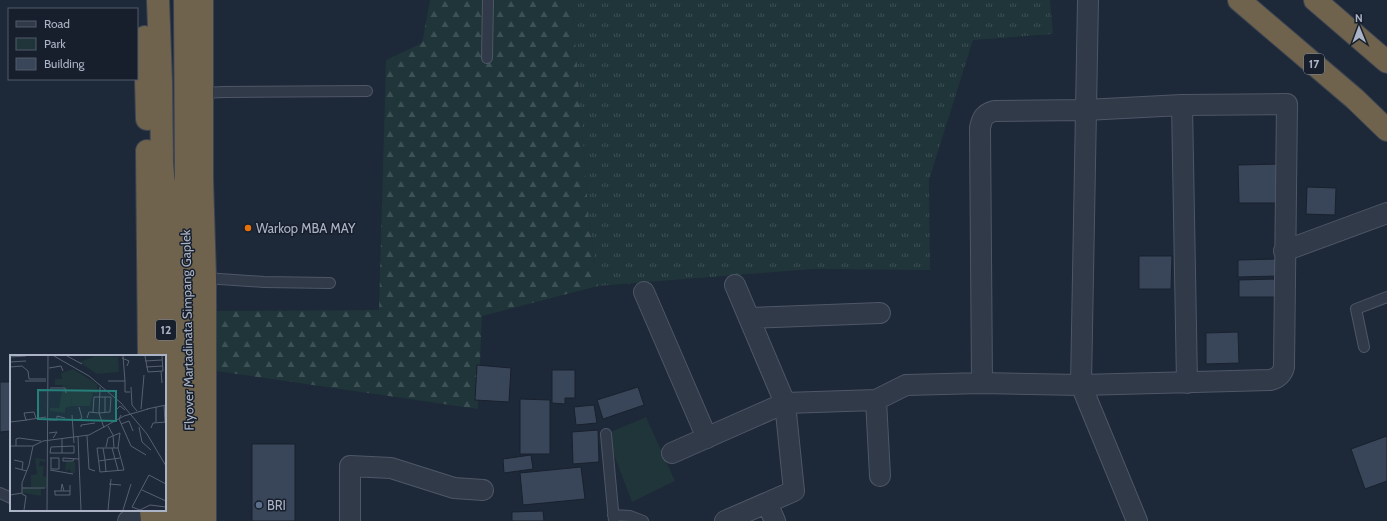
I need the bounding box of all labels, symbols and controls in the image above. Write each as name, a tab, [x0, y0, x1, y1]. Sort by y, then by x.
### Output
legend	[8, 8, 138, 80]
north arrow	[1339, 8, 1379, 48]
text: N	[1355, 11, 1363, 25]
text: Road	[44, 16, 70, 31]
text: Park	[44, 36, 66, 51]
road number: 17	[1304, 54, 1324, 74]
text: Building	[44, 56, 86, 71]
place label: Warkop MBA MAY	[256, 220, 356, 236]
marker: Warkop MBA MAY	[243, 223, 253, 233]
street label: Flyover Martadinata Simpang Gaplek	[177, 229, 197, 431]
road number: 12	[156, 320, 176, 340]
inset map	[10, 355, 166, 511]
place label: BRI	[267, 497, 286, 513]
marker: BRI	[254, 500, 264, 510]

